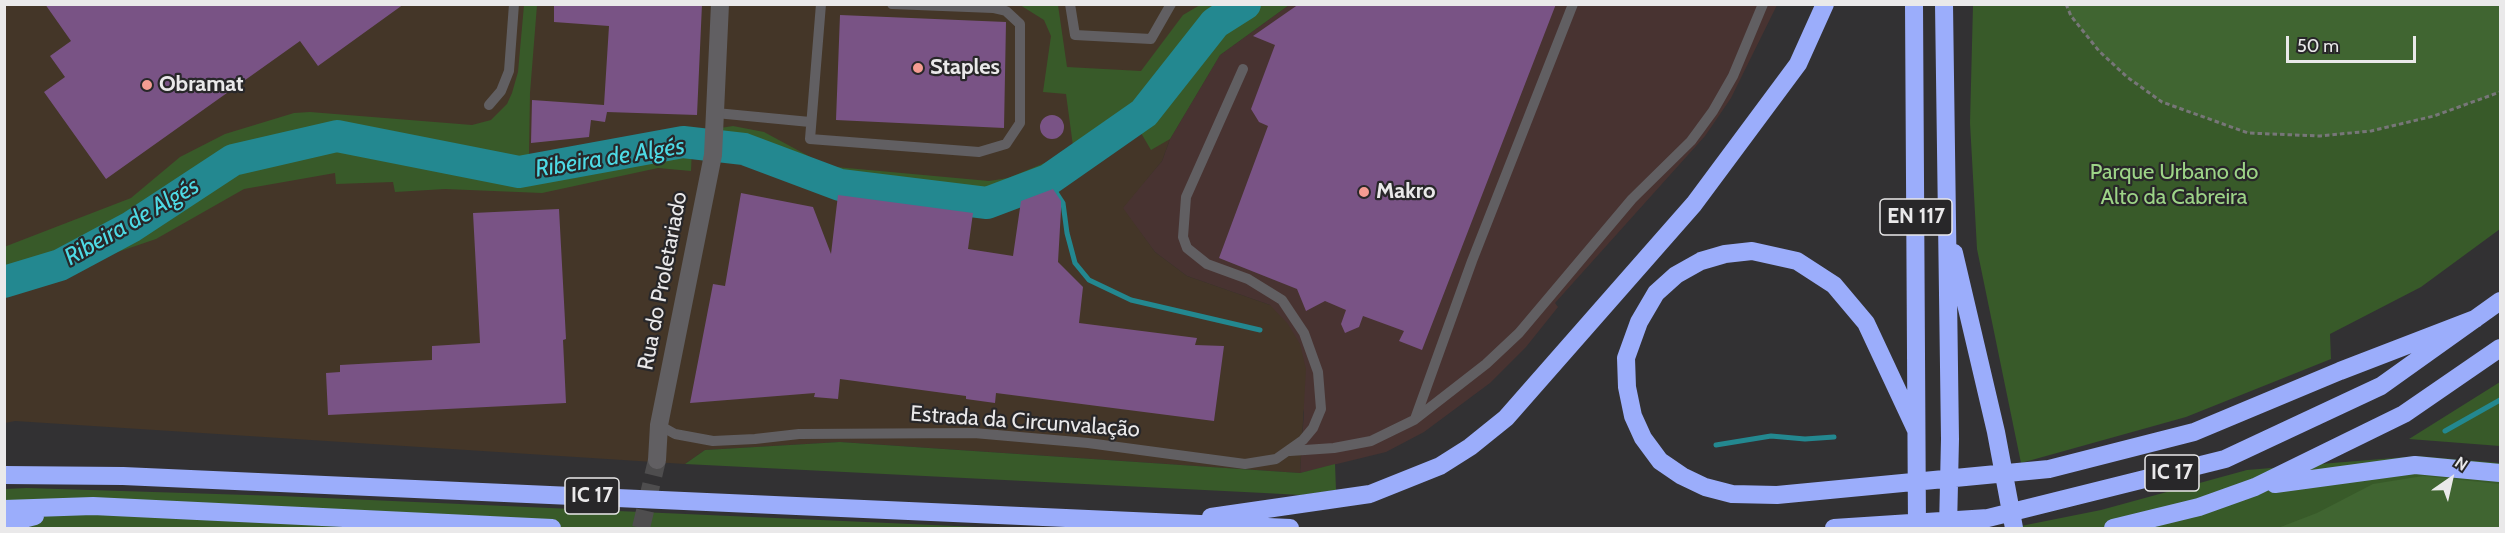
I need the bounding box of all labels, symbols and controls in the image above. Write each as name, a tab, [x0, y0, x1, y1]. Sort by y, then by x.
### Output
scale bar	[2289, 24, 2420, 62]
text: 50 m	[2297, 35, 2339, 57]
place label: Staples	[930, 55, 1000, 81]
marker: Staples	[911, 61, 925, 75]
place label: Obramat	[159, 72, 244, 98]
marker: Obramat	[140, 78, 154, 92]
water label: Ribeira de Algés	[533, 132, 687, 184]
park label: Parque Urbano do Alto da Cabreira	[2090, 160, 2258, 212]
water label: Ribeira de Algés	[59, 172, 205, 272]
place label: Makro	[1376, 179, 1435, 205]
marker: Makro	[1357, 185, 1371, 199]
street label: Rua do Proletariado	[633, 190, 693, 372]
road number: EN 117	[1880, 199, 1952, 235]
street label: Estrada da Circunvalação	[909, 401, 1141, 443]
north arrow	[2421, 449, 2481, 509]
text: N	[2451, 453, 2471, 475]
road number: IC 17	[2145, 455, 2199, 491]
road number: IC 17	[565, 478, 619, 514]

